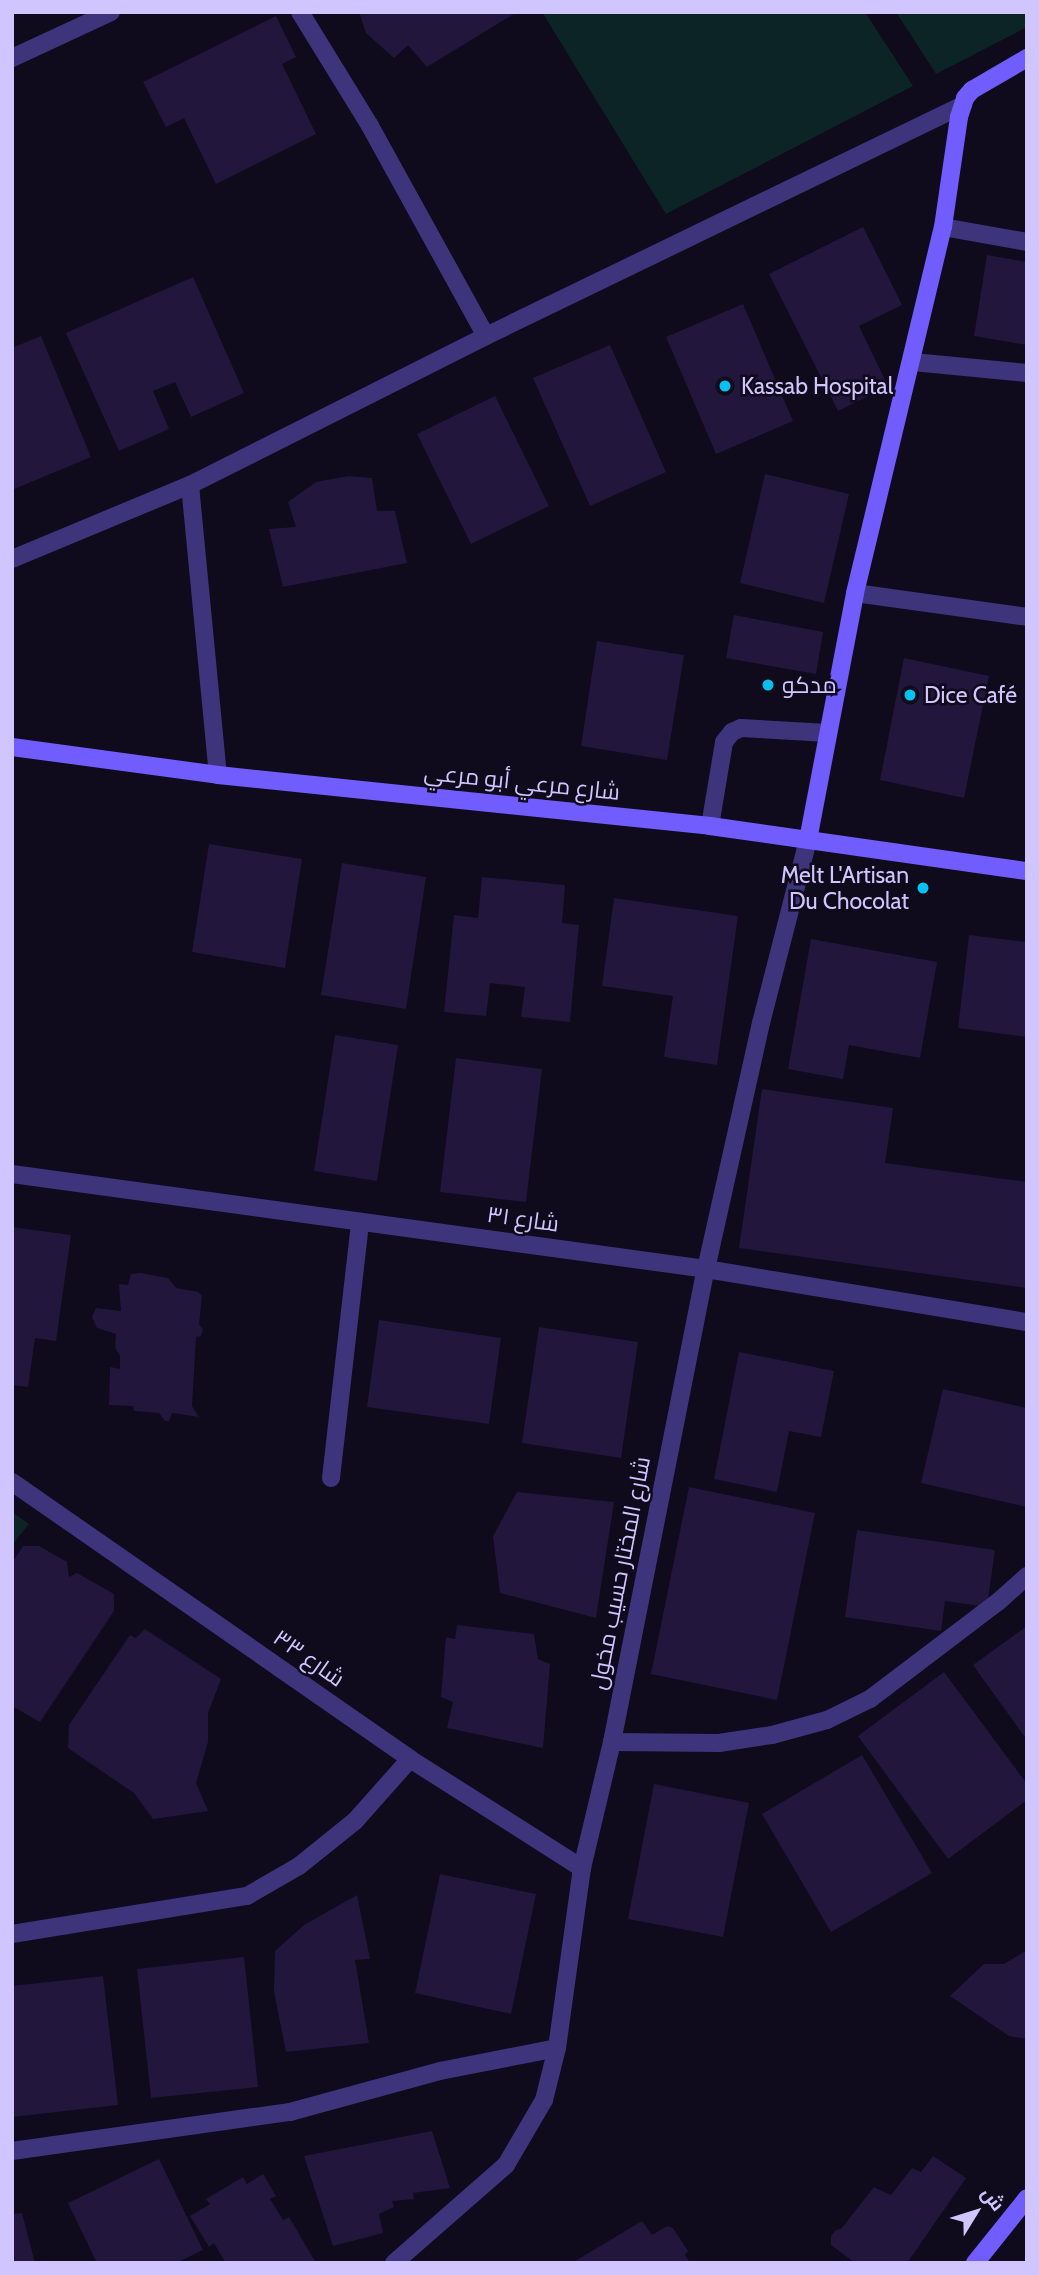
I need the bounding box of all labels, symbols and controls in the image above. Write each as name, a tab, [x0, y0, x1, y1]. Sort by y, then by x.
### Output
place label: Kassab Hospital	[741, 372, 893, 400]
marker: Kassab Hospital	[715, 376, 735, 396]
place label: مدكو	[782, 671, 837, 699]
marker: مدكو	[760, 677, 776, 693]
place label: Dice Café	[924, 681, 1017, 709]
marker: Dice Café	[902, 687, 918, 703]
street label: شارع مرعي أبو مرعي	[423, 758, 621, 806]
place label: Melt L'Artisan Du Chocolat	[781, 861, 909, 915]
marker: Melt L'Artisan Du Chocolat	[915, 880, 931, 896]
street label: شارع ٣١	[485, 1200, 561, 1238]
street label: شارع المختار حسيب مخول	[584, 1454, 656, 1692]
street label: شارع ٣٣	[268, 1624, 350, 1692]
north arrow	[941, 2177, 1011, 2247]
text: ش	[976, 2182, 1010, 2215]

